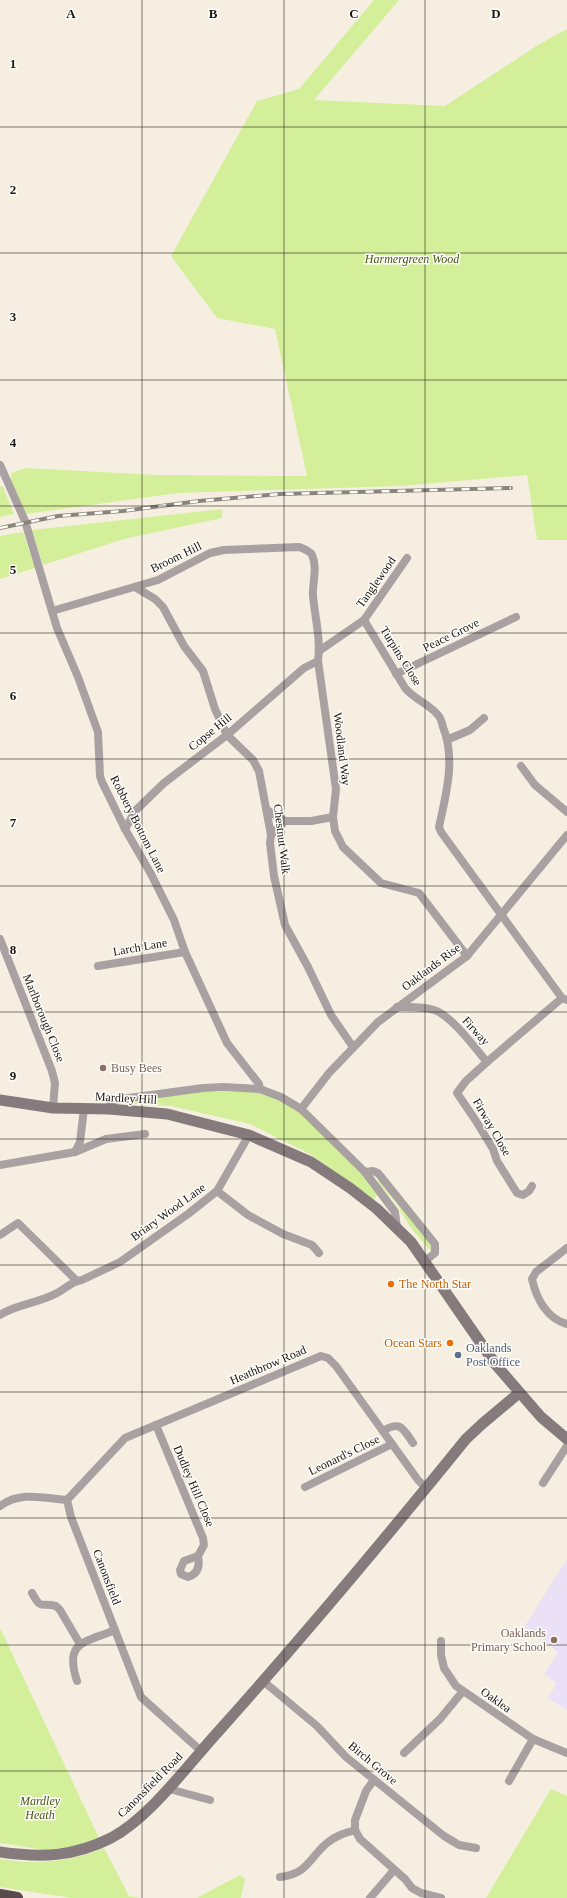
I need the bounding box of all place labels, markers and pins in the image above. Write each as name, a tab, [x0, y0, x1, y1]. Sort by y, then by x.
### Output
place label: Busy Bees	[111, 1061, 162, 1075]
marker: Busy Bees	[98, 1063, 108, 1073]
place label: The North Star	[399, 1277, 471, 1291]
marker: The North Star	[386, 1279, 396, 1289]
place label: Ocean Stars	[384, 1336, 442, 1350]
marker: Ocean Stars	[445, 1338, 455, 1348]
place label: Oaklands Post Office	[466, 1341, 520, 1369]
marker: Oaklands Post Office	[453, 1350, 463, 1360]
place label: Oaklands Primary School	[471, 1626, 547, 1654]
marker: Oaklands Primary School	[549, 1635, 559, 1645]

